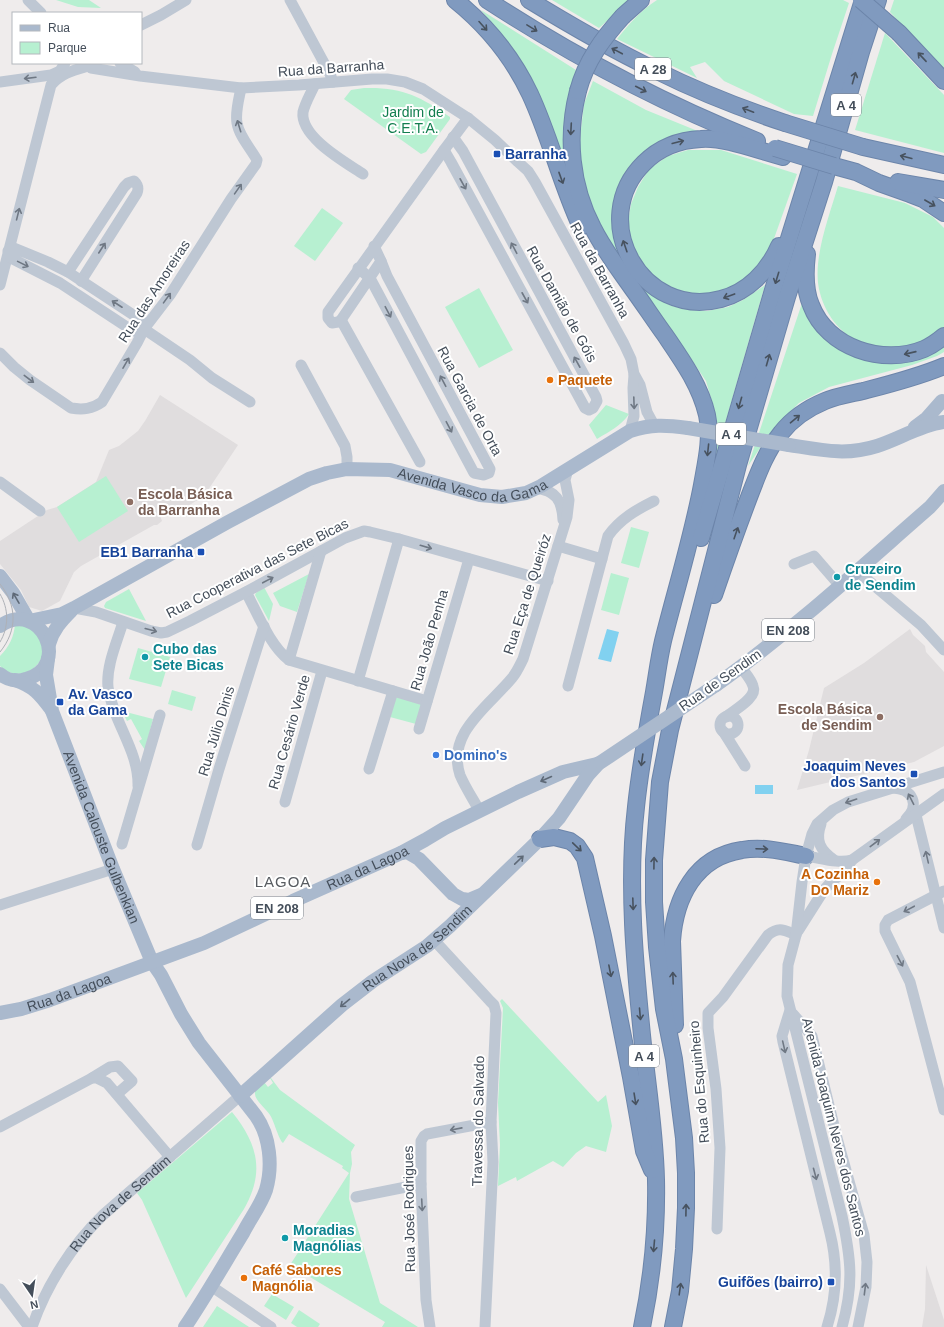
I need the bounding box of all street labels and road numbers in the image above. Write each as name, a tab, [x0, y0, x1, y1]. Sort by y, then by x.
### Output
street label: Rua da Barranha	[277, 56, 385, 80]
road number: A 28	[635, 58, 671, 80]
road number: A 4	[831, 94, 861, 116]
street label: Rua da Barranha	[567, 219, 633, 321]
street label: Rua das Amoreiras	[115, 237, 193, 345]
street label: Rua Damião de Góis	[524, 243, 600, 365]
street label: Rua Garcia de Orta	[434, 344, 506, 459]
road number: A 4	[716, 423, 746, 445]
street label: Avenida Vasco da Gama	[396, 465, 550, 505]
street label: Rua Cooperativa das Sete Bicas	[163, 515, 351, 621]
street label: Rua Eça de Queiróz	[500, 532, 554, 656]
street label: Rua João Penha	[407, 587, 451, 692]
road number: EN 208	[762, 619, 814, 641]
street label: Rua de Sendim	[676, 646, 764, 714]
street label: Rua Cesário Verde	[265, 673, 313, 791]
street label: Rua Júlio Dinis	[195, 684, 237, 778]
street label: Avenida Calouste Gulbenkian	[60, 748, 143, 926]
street label: Rua da Lagoa	[324, 842, 412, 893]
road number: EN 208	[251, 897, 303, 919]
street label: Rua Nova de Sendim	[359, 902, 475, 994]
street label: Rua da Lagoa	[25, 970, 113, 1015]
street label: Avenida Joaquim Neves dos Santos	[799, 1016, 869, 1238]
street label: Rua do Esquinheiro	[686, 1020, 712, 1144]
road number: A 4	[629, 1045, 659, 1067]
street label: Travessa do Salvado	[469, 1055, 487, 1187]
street label: Rua José Rodrigues	[400, 1145, 418, 1273]
street label: Rua Nova de Sendim	[66, 1152, 174, 1255]

